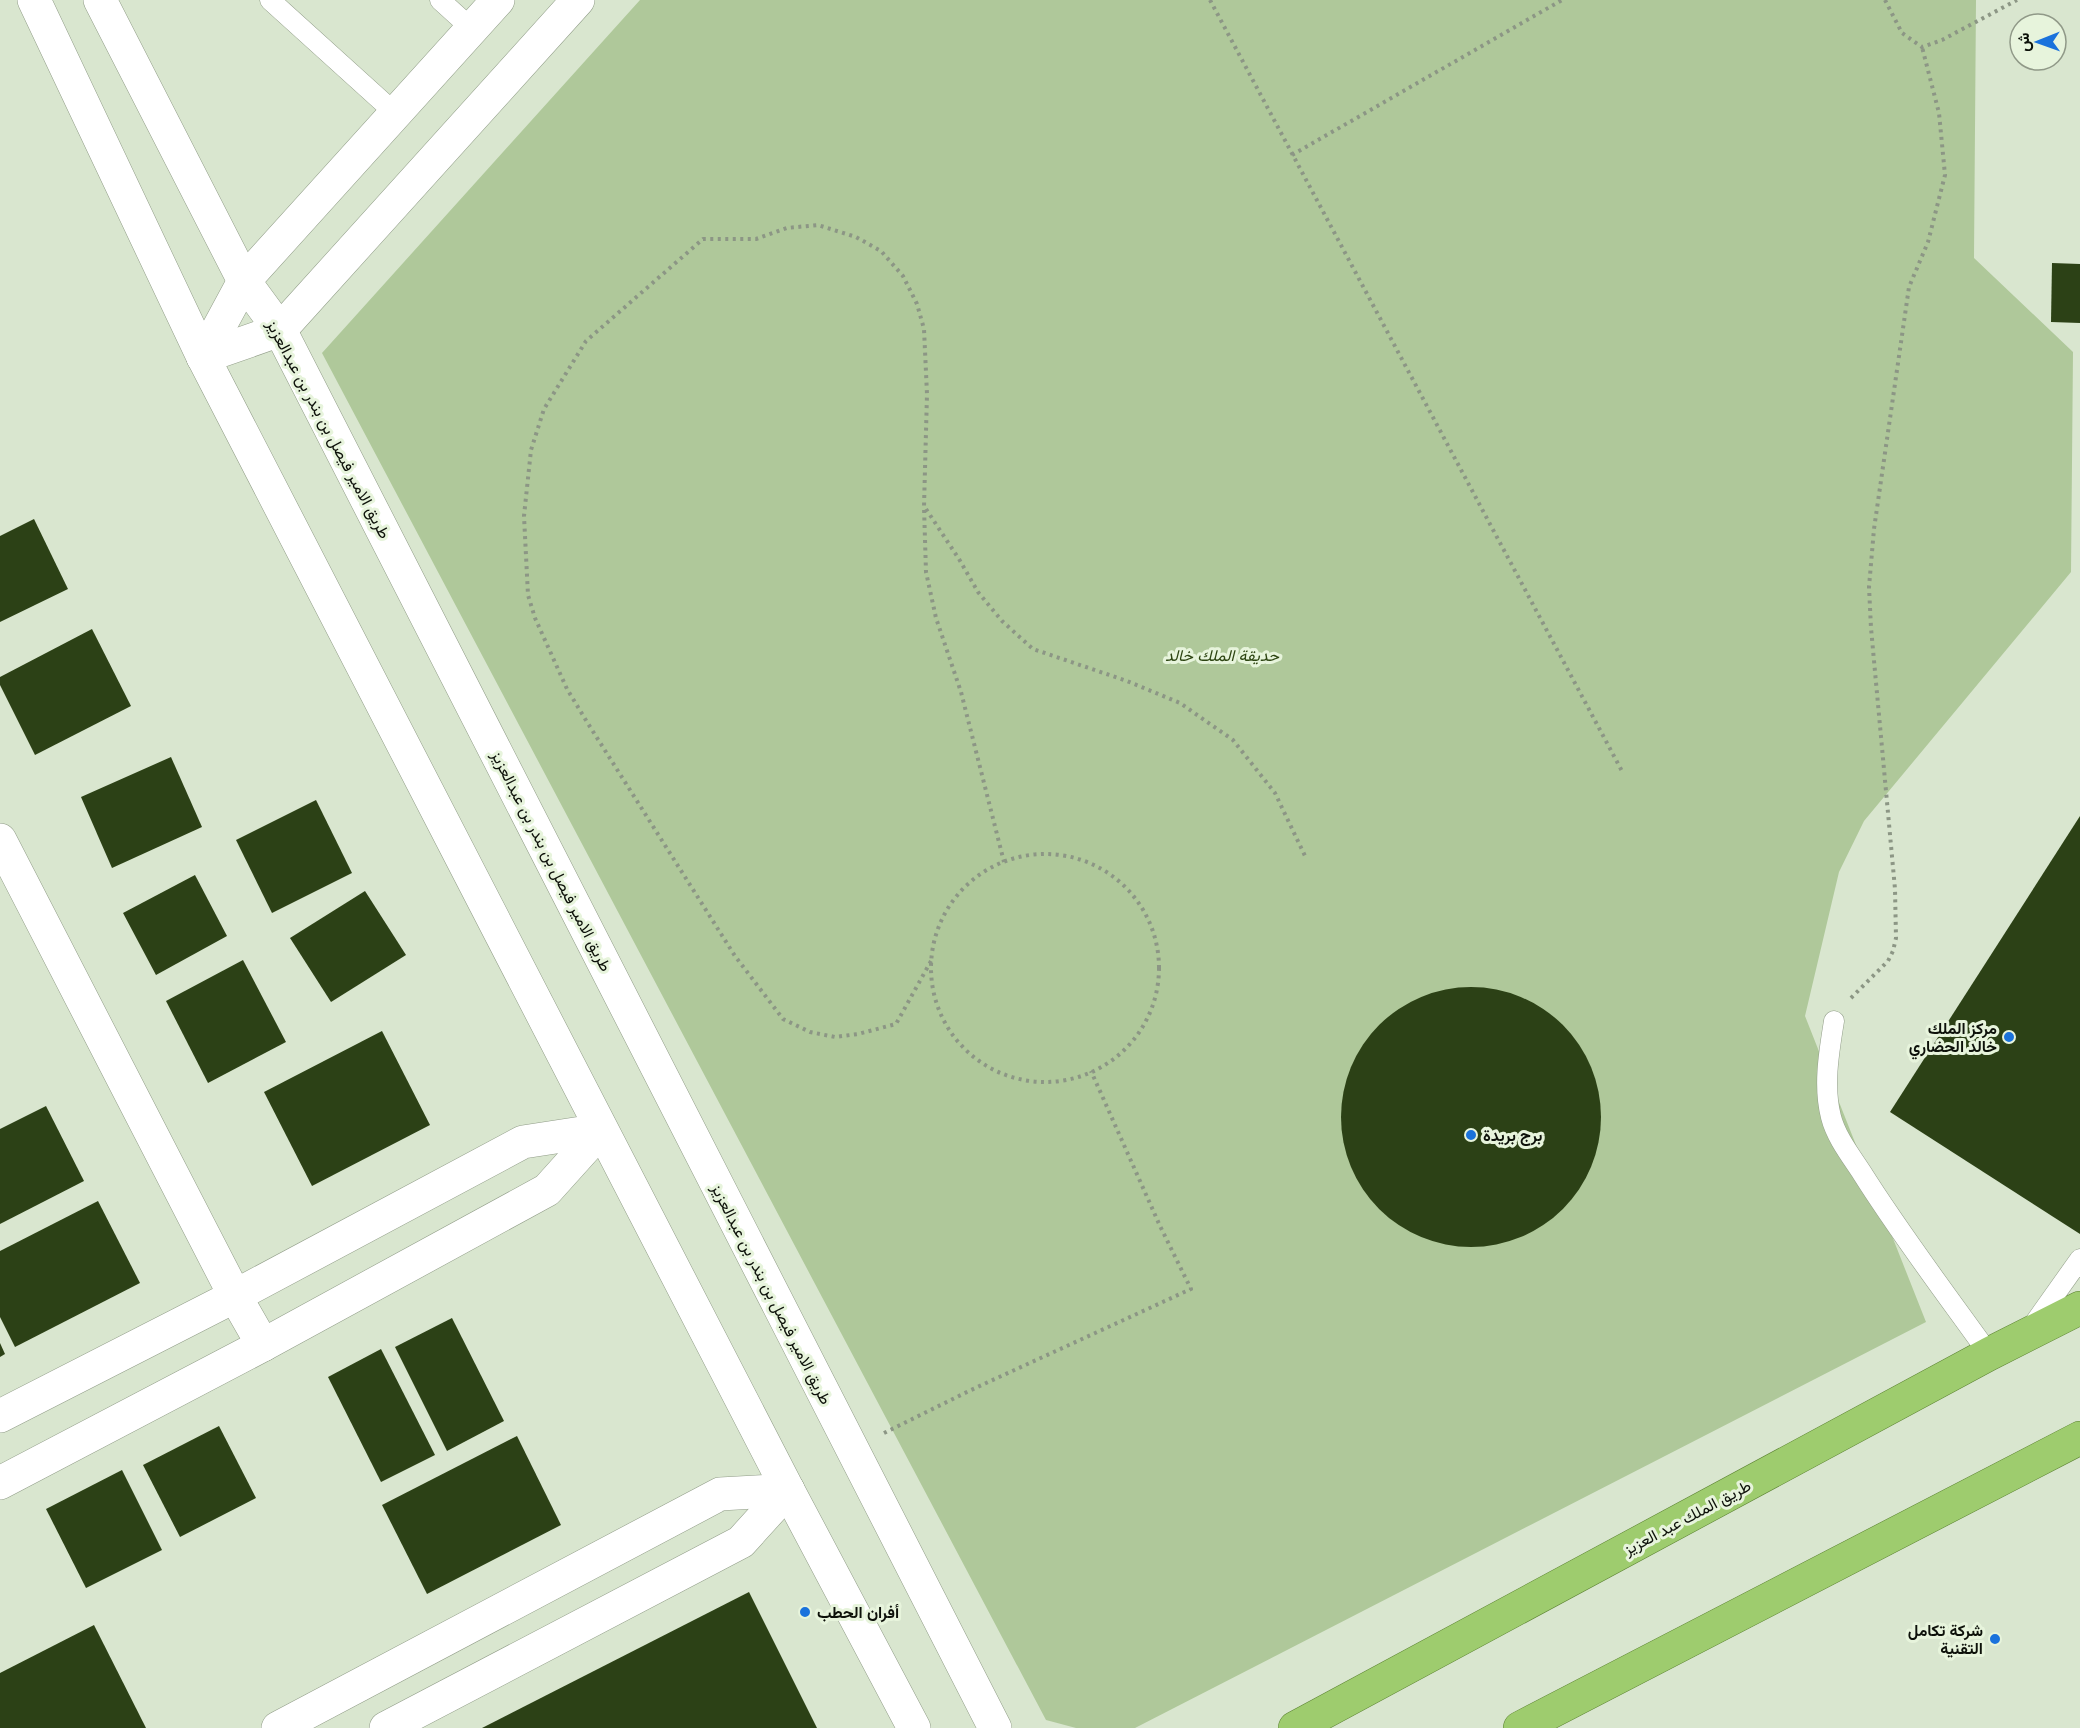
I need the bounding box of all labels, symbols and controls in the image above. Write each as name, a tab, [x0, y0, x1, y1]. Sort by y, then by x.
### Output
north arrow	[2008, 12, 2068, 72]
text: ش	[2013, 32, 2033, 52]
street label: طريق الامير فيصل بن بندر بن عبدالعزيز	[261, 315, 395, 542]
park label: حديقة الملك خالد	[1165, 645, 1280, 665]
street label: طريق الامير فيصل بن بندر بن عبدالعزيز	[486, 746, 617, 975]
place label: مركز الملك خالد الحضاري	[1909, 1018, 1997, 1060]
marker: مركز الملك خالد الحضاري	[2002, 1030, 2016, 1044]
place label: برج بريدة	[1483, 1125, 1542, 1146]
marker: برج بريدة	[1464, 1128, 1478, 1142]
street label: طريق الامير فيصل بن بندر بن عبدالعزيز	[706, 1179, 837, 1408]
street label: طريق الملك عبد العزيز	[1619, 1475, 1755, 1560]
place label: أفران الحطب	[817, 1602, 899, 1623]
marker: أفران الحطب	[798, 1605, 812, 1619]
place label: شركة تكامل التقنية	[1908, 1620, 1983, 1658]
marker: شركة تكامل التقنية	[1988, 1632, 2002, 1646]

